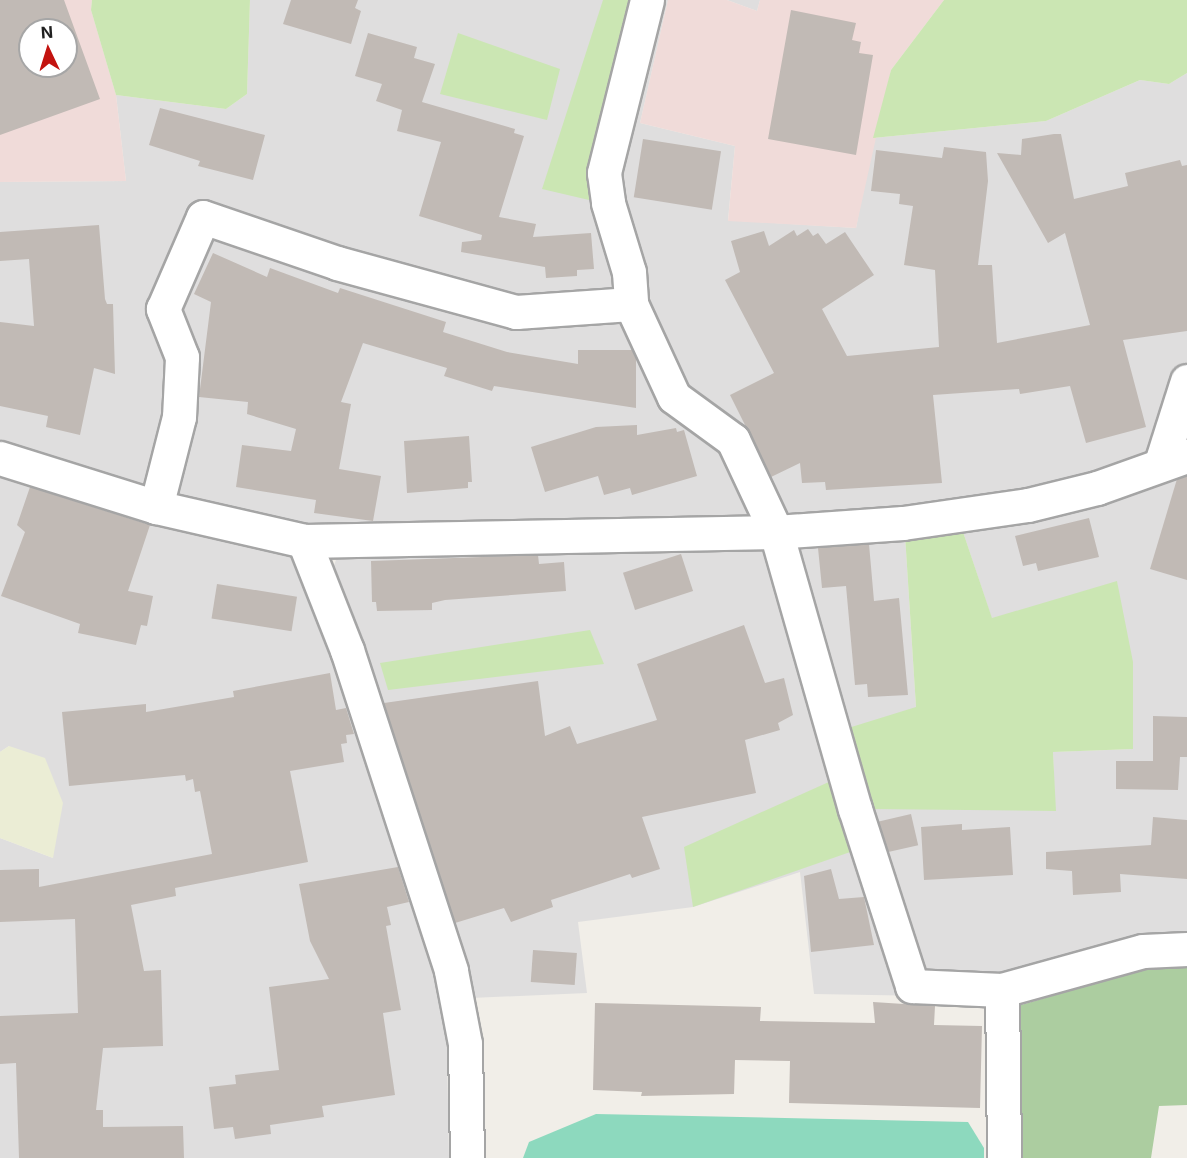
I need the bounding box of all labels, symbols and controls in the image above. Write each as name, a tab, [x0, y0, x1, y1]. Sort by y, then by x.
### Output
north arrow	[18, 18, 78, 78]
text: N	[40, 22, 54, 42]

